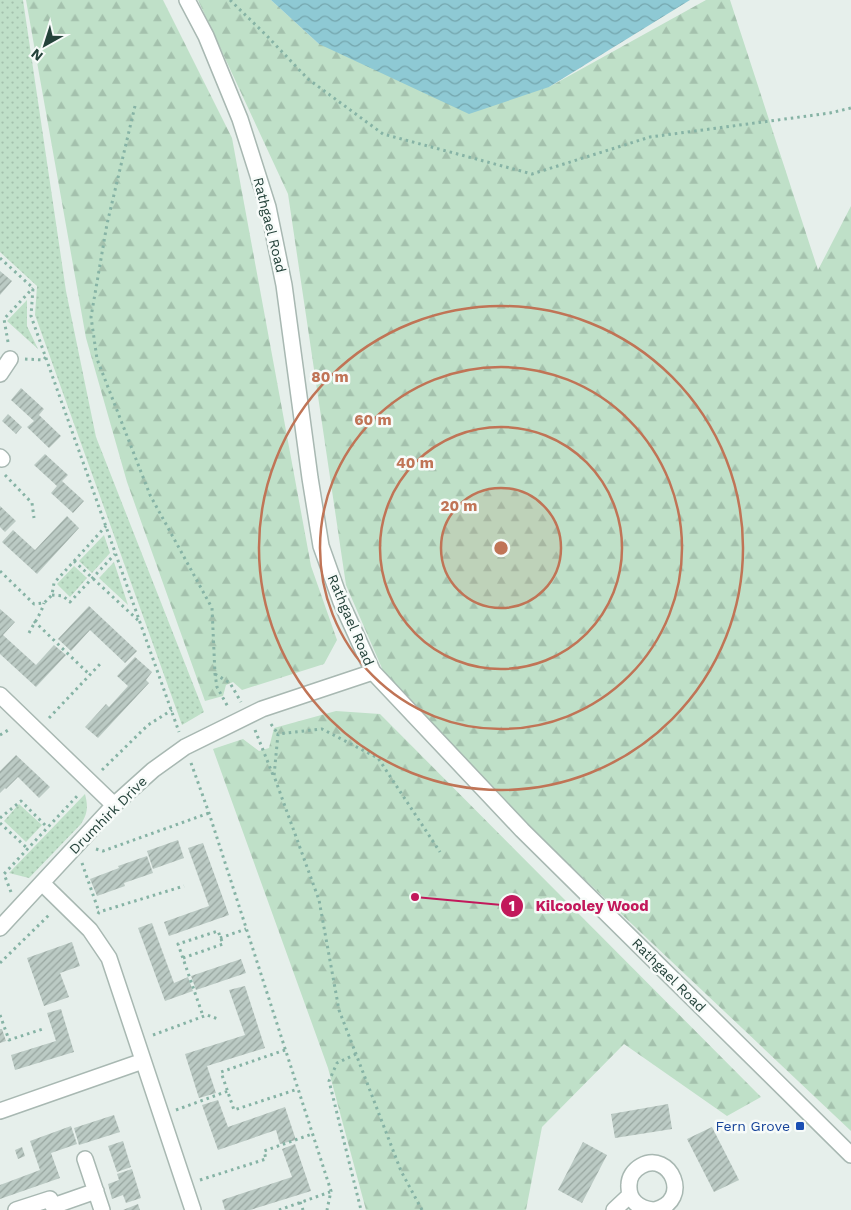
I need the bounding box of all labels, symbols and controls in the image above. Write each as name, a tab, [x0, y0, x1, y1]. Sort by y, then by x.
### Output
north arrow	[20, 20, 70, 70]
text: N	[28, 46, 46, 65]
street label: Rathgael Road	[250, 176, 290, 274]
text: 80 m	[311, 368, 349, 386]
text: 60 m	[354, 411, 392, 429]
text: 40 m	[396, 454, 434, 472]
text: 20 m	[440, 497, 478, 515]
centre of rings	[492, 539, 510, 557]
street label: Rathgael Road	[325, 572, 377, 668]
street label: Drumhirk Drive	[66, 773, 150, 857]
callout: Kilcooley Wood	[500, 891, 659, 921]
text: 1	[509, 897, 515, 915]
text: Kilcooley Wood	[535, 897, 649, 915]
street label: Rathgael Road	[629, 935, 709, 1015]
place label: Fern Grove	[716, 1118, 790, 1134]
marker: Fern Grove	[794, 1120, 806, 1132]

